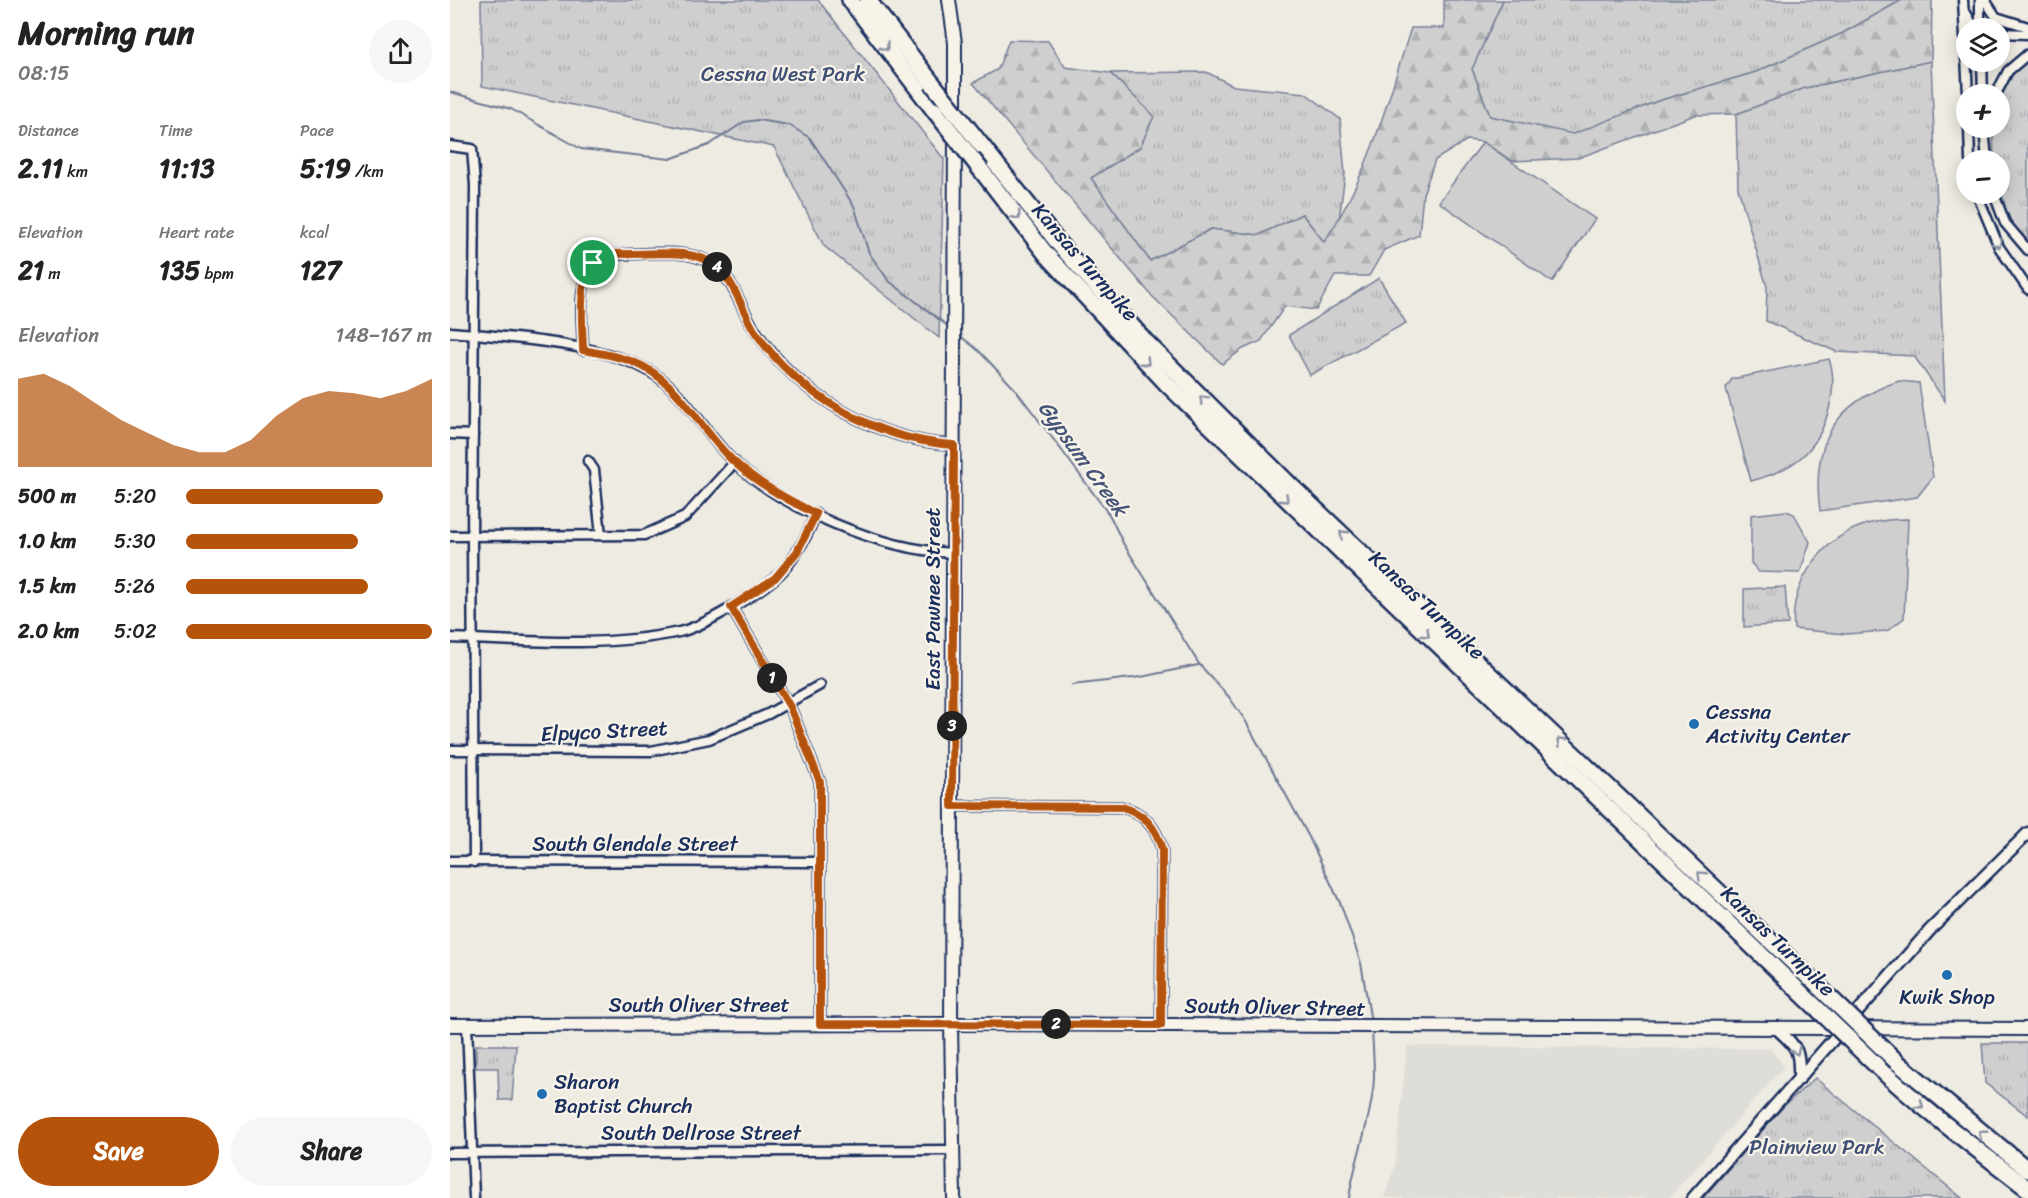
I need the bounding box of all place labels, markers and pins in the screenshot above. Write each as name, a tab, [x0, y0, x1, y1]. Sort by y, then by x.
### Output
pin	[567, 237, 618, 288]
pin: 4	[702, 252, 732, 282]
pin: 1	[757, 663, 787, 693]
place label: Cessna Activity Center	[1705, 693, 1851, 755]
pin: 3	[937, 711, 967, 741]
marker: Cessna Activity Center	[1687, 717, 1701, 731]
marker: Kwik Shop	[1940, 968, 1954, 982]
place label: Kwik Shop	[1899, 978, 1995, 1016]
pin: 2	[1041, 1009, 1071, 1039]
place label: Sharon Baptist Church	[554, 1063, 693, 1125]
marker: Sharon Baptist Church	[535, 1087, 549, 1101]

